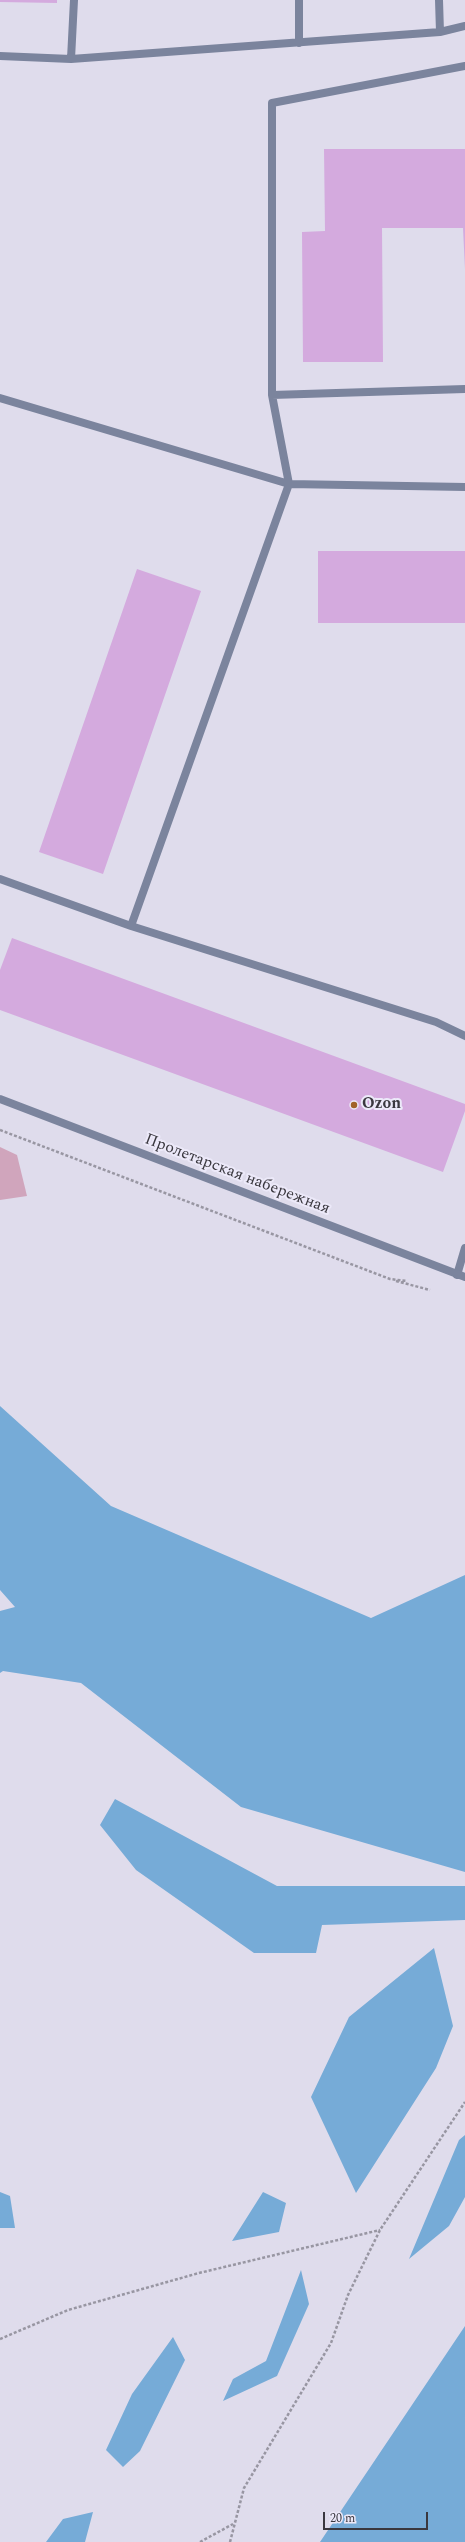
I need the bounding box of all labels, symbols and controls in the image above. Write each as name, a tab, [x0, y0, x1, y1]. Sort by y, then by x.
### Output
place label: Ozon	[362, 1095, 401, 1115]
marker: Ozon	[349, 1100, 359, 1110]
street label: Пролетарская набережная	[142, 1131, 332, 1219]
scale bar	[325, 2504, 430, 2530]
text: 20 m	[330, 2509, 355, 2528]

